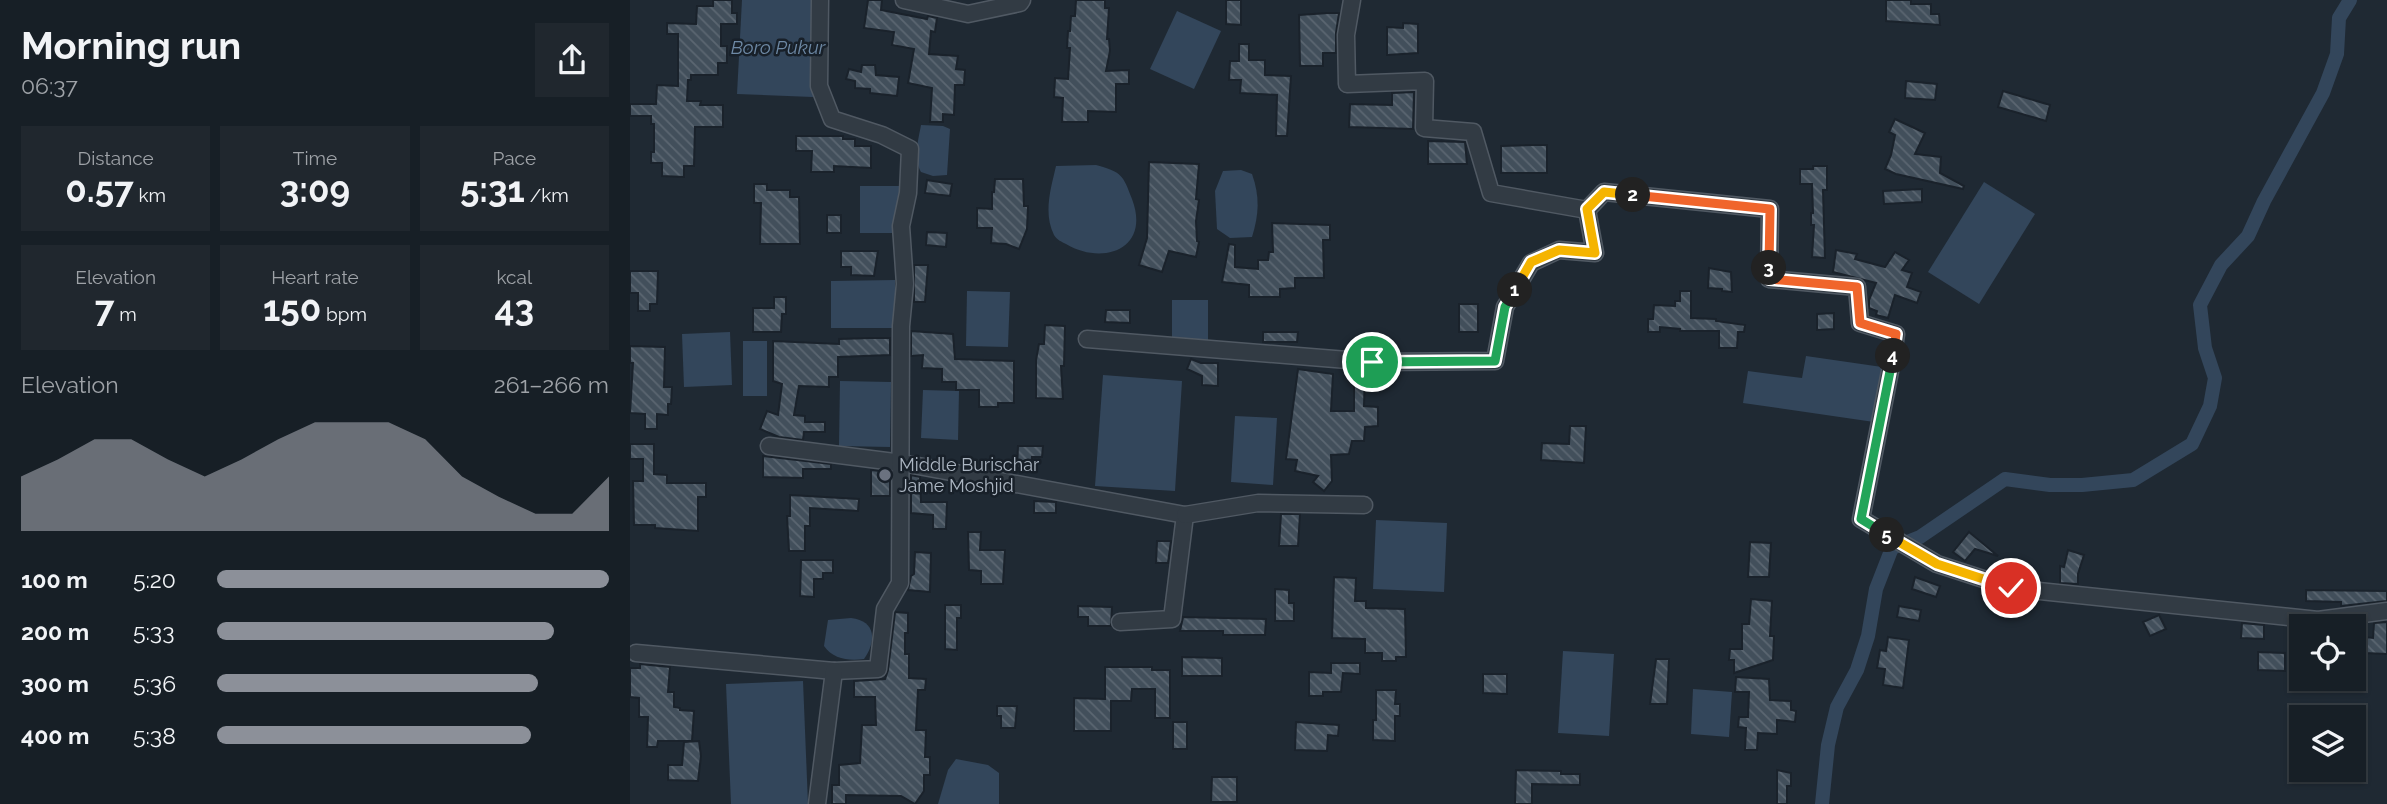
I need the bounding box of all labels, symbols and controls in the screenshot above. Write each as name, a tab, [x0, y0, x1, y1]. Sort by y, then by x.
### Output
text: Morning run	[21, 23, 241, 68]
button: share	[535, 23, 609, 97]
water label: Boro Pukur	[731, 36, 827, 58]
text: 06:37	[21, 72, 78, 99]
text: Distance	[78, 147, 154, 169]
text: Time	[293, 147, 337, 169]
text: Pace	[493, 147, 536, 169]
text: 0.57	[65, 169, 134, 210]
text: 3:09	[280, 169, 350, 210]
text: 5:31	[460, 169, 525, 210]
pin: 2	[1616, 178, 1650, 212]
text: 2	[1627, 183, 1638, 205]
text: km	[134, 184, 166, 206]
text: /km	[525, 184, 569, 206]
pin: 3	[1752, 250, 1786, 286]
text: 3	[1763, 256, 1774, 278]
text: Elevation	[75, 266, 156, 288]
text: Heart rate	[271, 266, 359, 288]
text: kcal	[497, 266, 532, 288]
pin: 1	[1498, 272, 1533, 308]
text: 1	[1510, 278, 1519, 300]
text: 7	[95, 288, 114, 329]
text: 150	[263, 288, 321, 329]
text: 43	[495, 288, 534, 329]
text: m	[114, 303, 137, 325]
text: bpm	[321, 303, 367, 325]
pin	[1342, 332, 1402, 392]
pin: 4	[1876, 338, 1910, 374]
icon: arrive	[1353, 343, 1391, 381]
text: 4	[1887, 344, 1898, 366]
text: Elevation	[21, 371, 119, 398]
text: 261–266 m	[494, 371, 609, 398]
place label: Middle Burischar Jame Moshjid	[899, 454, 1040, 496]
marker: Middle Burischar Jame Moshjid	[877, 467, 893, 483]
pin: 5	[1870, 518, 1904, 552]
text: 5	[1881, 523, 1892, 545]
pin	[1981, 558, 2041, 618]
text: 100 m	[21, 566, 88, 593]
text: 5:20	[133, 566, 176, 593]
icon: check	[1992, 569, 2030, 607]
map controls	[2289, 614, 2366, 782]
button: locate	[2289, 614, 2366, 691]
text: 200 m	[21, 618, 89, 645]
text: 5:33	[133, 618, 174, 645]
text: 300 m	[21, 670, 89, 697]
text: 5:36	[133, 670, 176, 697]
button: layers	[2289, 705, 2366, 782]
text: 400 m	[21, 722, 89, 749]
text: 5:38	[133, 722, 176, 749]

